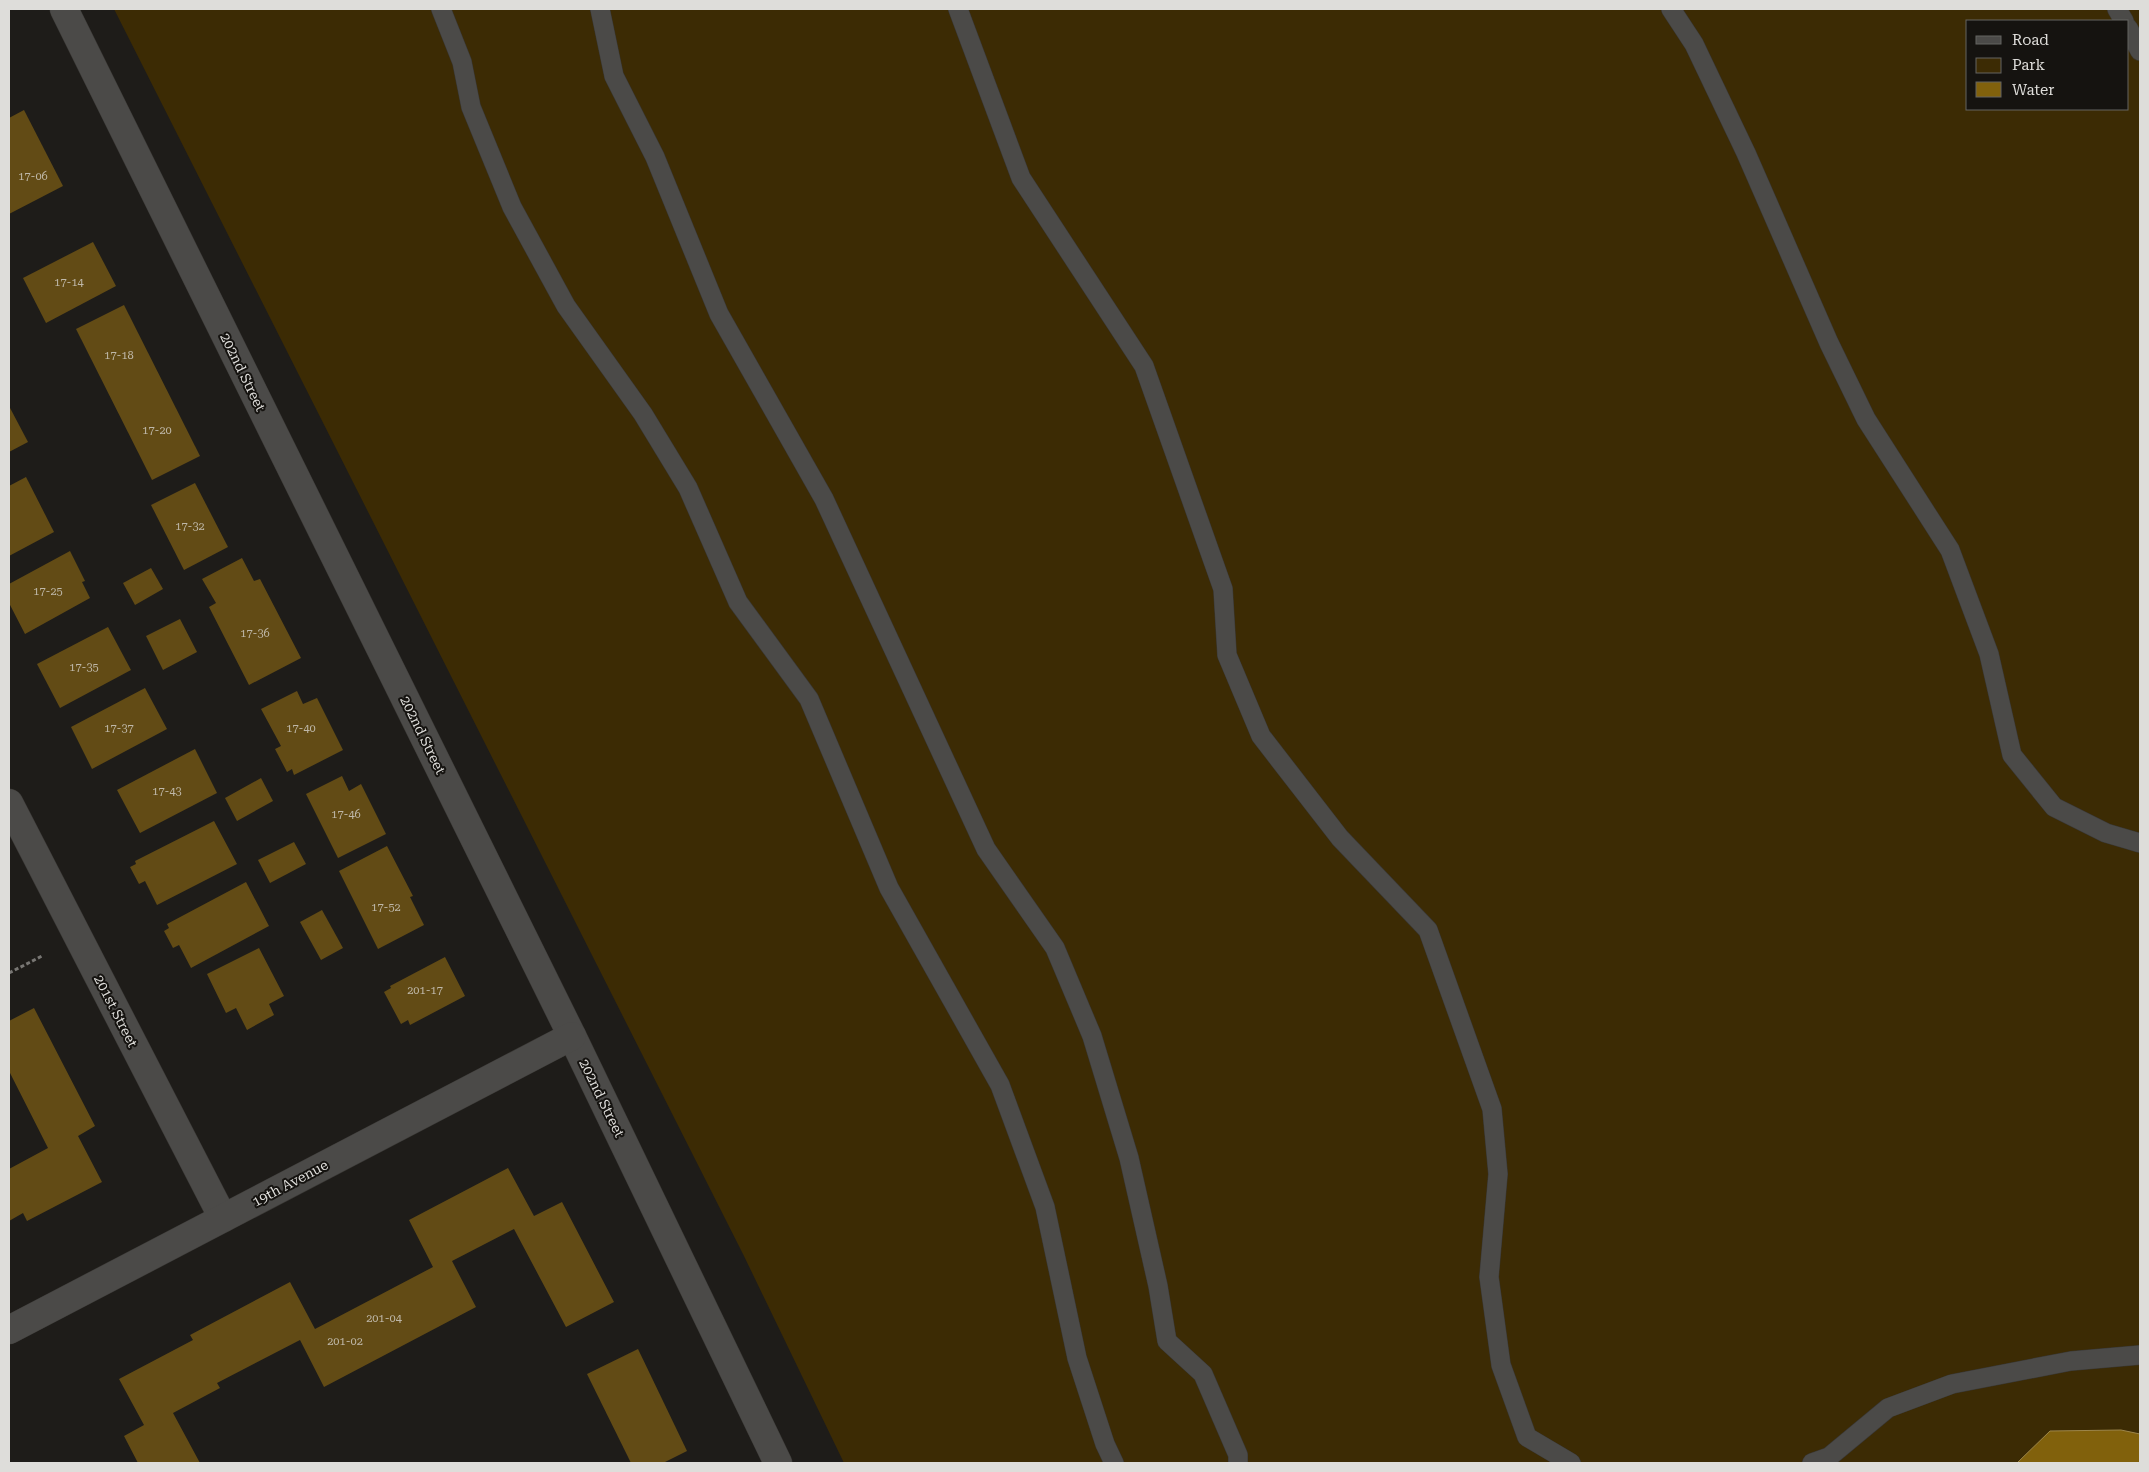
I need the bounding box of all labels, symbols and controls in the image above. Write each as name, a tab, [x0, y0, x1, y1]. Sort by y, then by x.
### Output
legend	[1966, 20, 2129, 110]
text: Road	[2012, 31, 2049, 49]
text: Park	[2012, 56, 2046, 74]
text: Water	[2012, 81, 2054, 99]
house number: 17-06	[18, 170, 48, 183]
house number: 17-14	[54, 276, 85, 289]
street label: 202nd Street	[217, 330, 269, 414]
house number: 17-18	[104, 349, 134, 362]
house number: 17-20	[142, 424, 172, 437]
house number: 17-32	[175, 520, 205, 533]
house number: 17-25	[33, 585, 63, 598]
house number: 17-36	[240, 627, 270, 640]
house number: 17-35	[69, 661, 99, 674]
street label: 202nd Street	[397, 693, 449, 777]
house number: 17-37	[104, 722, 134, 735]
house number: 17-40	[286, 722, 316, 735]
house number: 17-43	[152, 785, 182, 798]
house number: 17-46	[331, 808, 361, 821]
house number: 17-52	[371, 901, 401, 914]
street label: 201st Street	[91, 972, 141, 1050]
house number: 201-17	[407, 984, 443, 997]
street label: 202nd Street	[576, 1056, 628, 1140]
street label: 19th Avenue	[249, 1156, 331, 1210]
house number: 201-04	[366, 1312, 403, 1325]
house number: 201-02	[327, 1335, 363, 1348]

